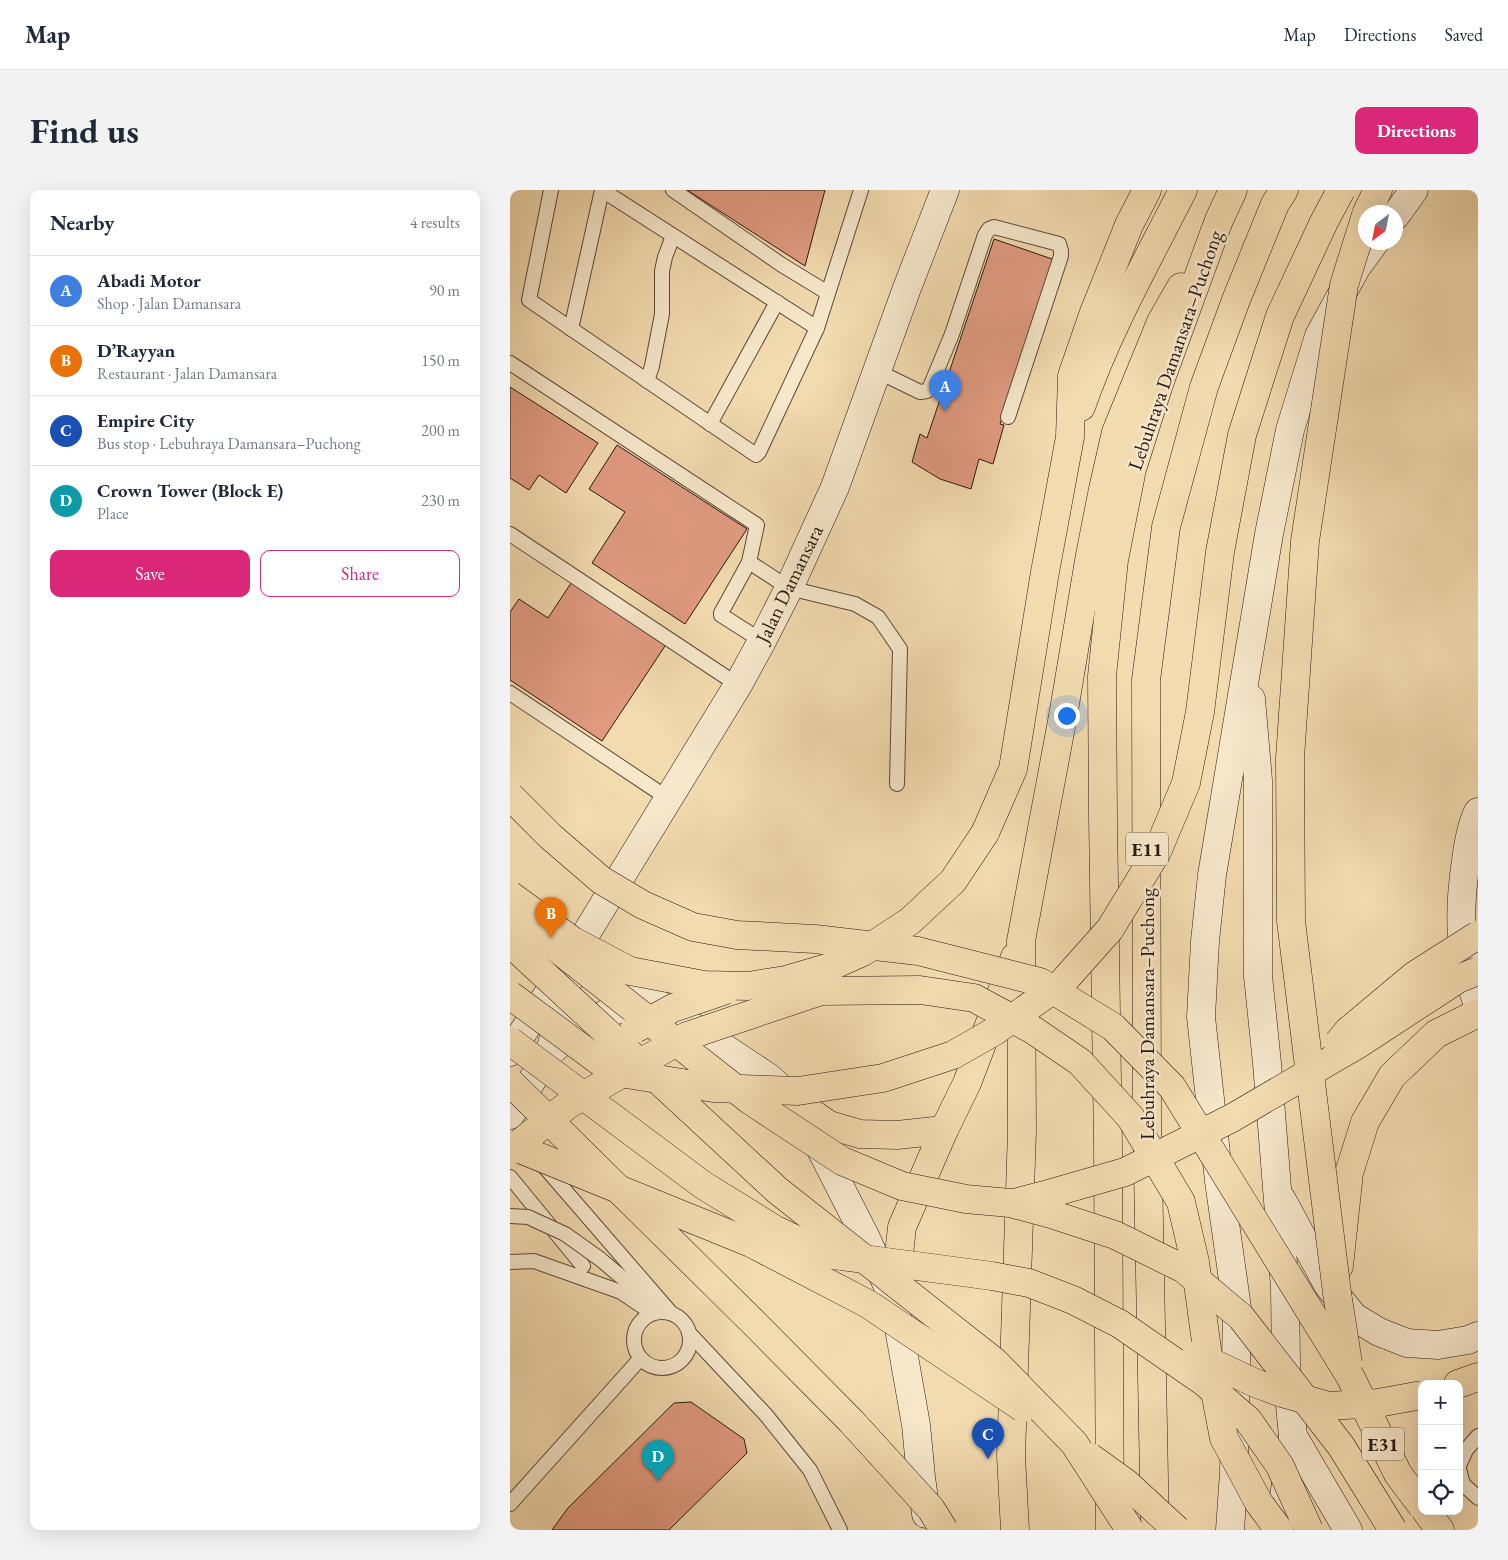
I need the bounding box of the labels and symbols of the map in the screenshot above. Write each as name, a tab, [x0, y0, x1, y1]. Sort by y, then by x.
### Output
north arrow	[1358, 205, 1403, 250]
street label: Lebuhraya Damansara–Puchong	[1122, 226, 1228, 473]
pin: A	[929, 370, 961, 411]
street label: Jalan Damansara	[748, 521, 829, 649]
your location	[1054, 703, 1080, 729]
road number: E11	[1126, 832, 1168, 866]
street label: Lebuhraya Damansara–Puchong	[1134, 888, 1160, 1140]
pin: B	[535, 897, 567, 938]
pin: C	[972, 1418, 1004, 1459]
road number: E31	[1362, 1428, 1404, 1460]
pin: D	[642, 1440, 674, 1481]

